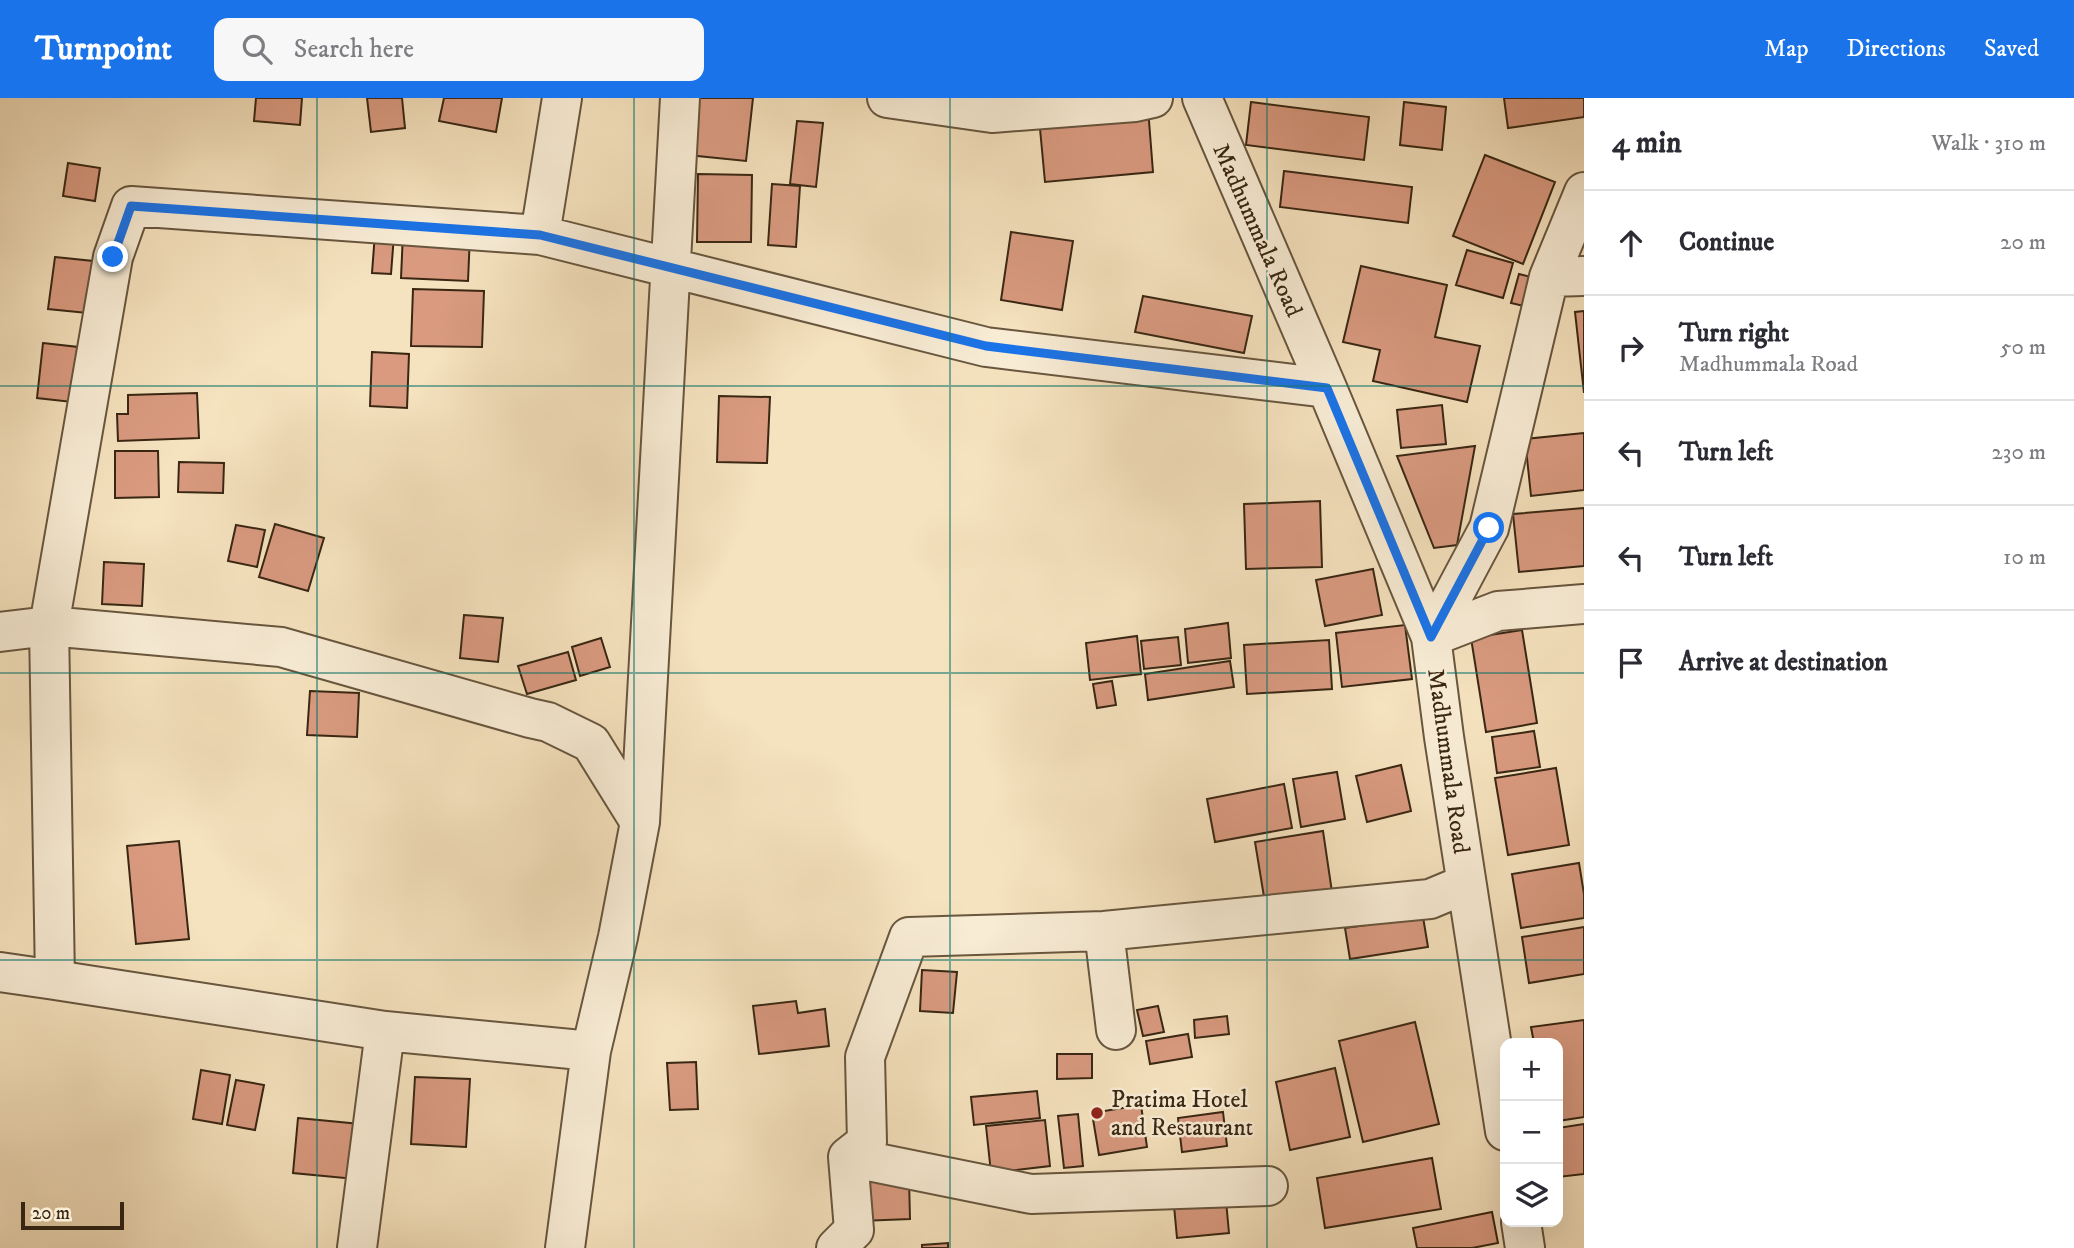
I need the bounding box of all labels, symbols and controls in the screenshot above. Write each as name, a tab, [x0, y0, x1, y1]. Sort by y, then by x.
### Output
search box	[214, 18, 704, 81]
text: Turnpoint	[35, 29, 172, 70]
icon: search	[238, 30, 276, 68]
text: Search here	[294, 33, 414, 66]
text: Map	[1764, 34, 1809, 64]
text: Directions	[1847, 34, 1946, 64]
text: Saved	[1984, 34, 2039, 64]
text: 4 min	[1612, 125, 1682, 162]
text: Walk · 310 m	[1931, 129, 2046, 158]
street label: Madhummala Road	[1205, 139, 1309, 322]
icon: ahead	[1612, 224, 1650, 262]
text: Continue	[1679, 226, 1774, 259]
text: 20 m	[2000, 228, 2046, 257]
route end	[97, 241, 128, 272]
text: Turn right	[1679, 317, 1789, 350]
icon: right	[1612, 329, 1650, 367]
text: 50 m	[2000, 333, 2046, 362]
text: Madhummala Road	[1679, 350, 1858, 379]
icon: left	[1612, 434, 1650, 472]
text: Turn left	[1679, 436, 1773, 469]
text: 230 m	[1992, 438, 2046, 467]
route start	[1473, 512, 1504, 543]
icon: left	[1612, 539, 1650, 577]
text: Turn left	[1679, 541, 1773, 574]
text: 10 m	[2003, 543, 2046, 572]
icon: arrive	[1612, 644, 1650, 682]
text: Arrive at destination	[1679, 646, 1888, 679]
street label: Madhummala Road	[1420, 667, 1476, 856]
map controls	[1500, 1038, 1563, 1227]
button: +	[1500, 1038, 1563, 1101]
place label: Pratima Hotel and Restaurant	[1111, 1085, 1254, 1143]
button: −	[1500, 1101, 1563, 1164]
marker: Pratima Hotel and Restaurant	[1089, 1105, 1105, 1121]
button: layers	[1500, 1164, 1563, 1227]
scale bar	[21, 1199, 124, 1231]
text: 20 m	[32, 1202, 70, 1225]

